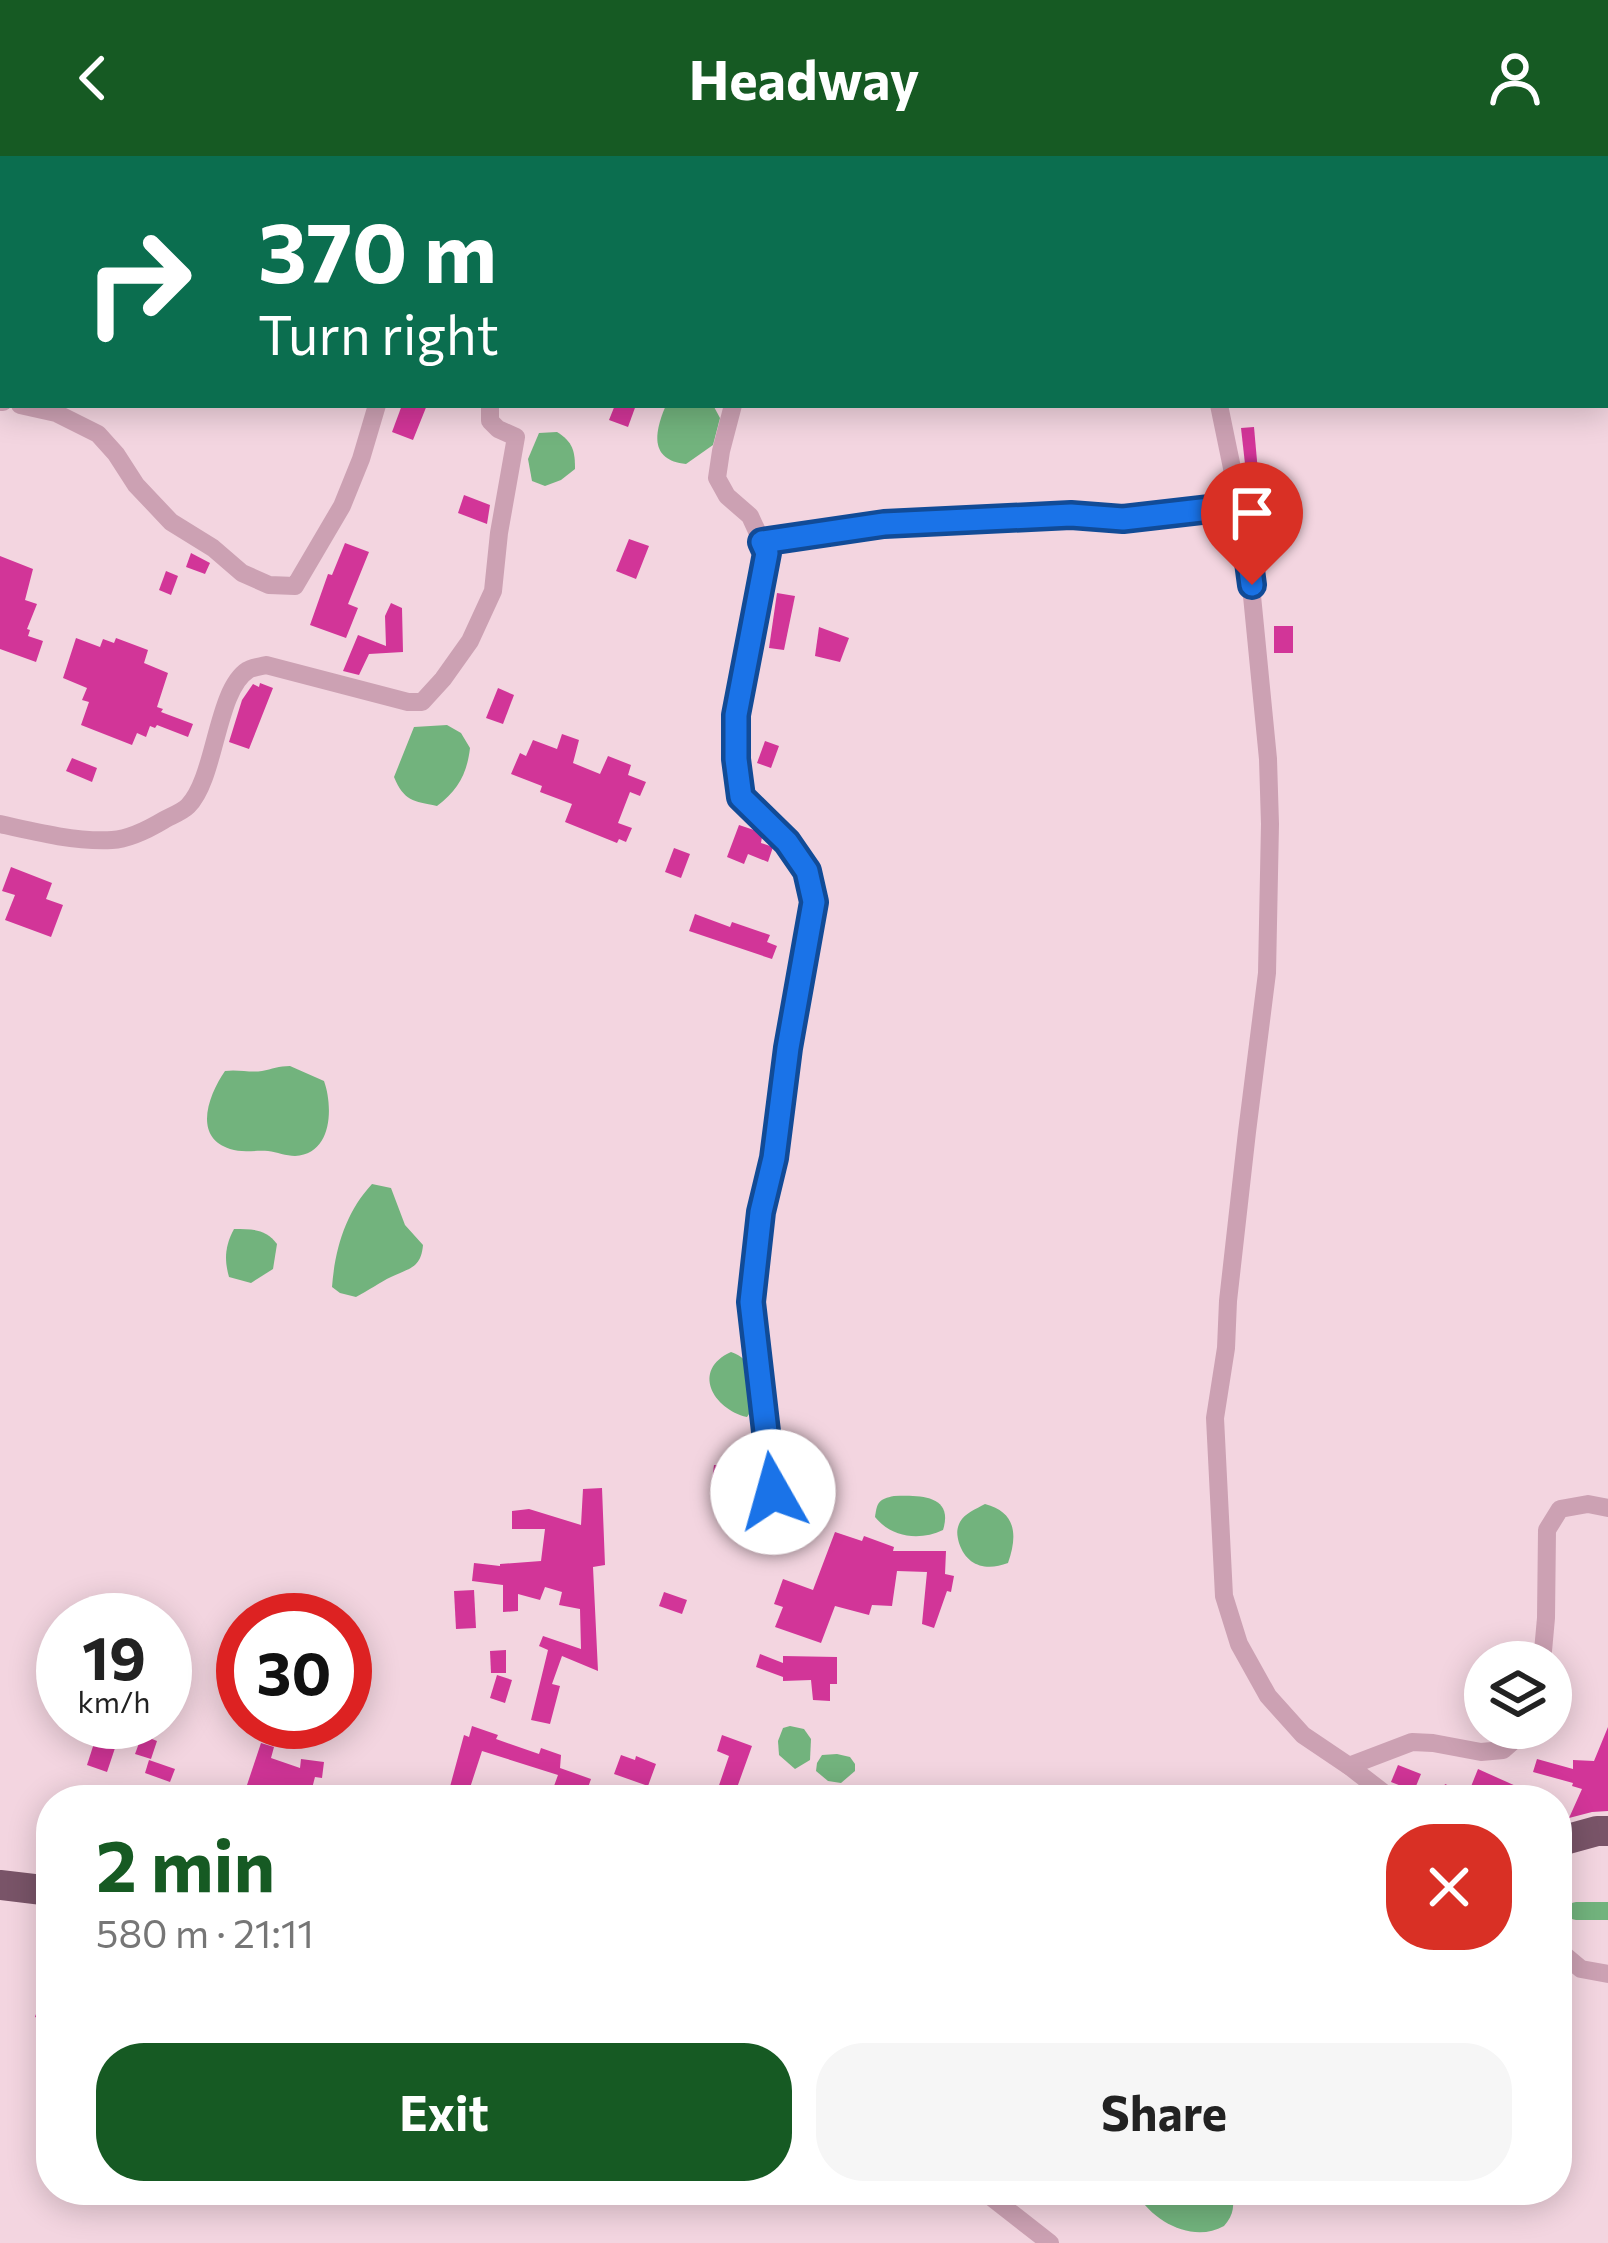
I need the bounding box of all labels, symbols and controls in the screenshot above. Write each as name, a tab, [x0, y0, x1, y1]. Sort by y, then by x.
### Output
icon: back	[60, 45, 126, 111]
text: Headway	[689, 45, 919, 111]
icon: person	[1482, 45, 1548, 111]
text: 370 m	[258, 198, 497, 300]
icon: right	[60, 204, 216, 360]
text: Turn right	[258, 300, 499, 366]
pin	[1201, 462, 1303, 585]
icon: arrive	[1219, 480, 1285, 546]
position arrow	[710, 1429, 836, 1555]
speed limit sign: 30	[216, 1593, 372, 1749]
text: 19	[82, 1619, 146, 1692]
map controls	[1464, 1641, 1572, 1749]
button: layers	[1464, 1641, 1572, 1749]
text: km/h	[78, 1682, 150, 1719]
text: 2 min	[96, 1819, 275, 1907]
button: close	[1386, 1824, 1512, 1950]
text: 580 m · 21:11	[96, 1908, 314, 1956]
button: Exit	[96, 2043, 792, 2181]
button: Share	[816, 2043, 1512, 2181]

